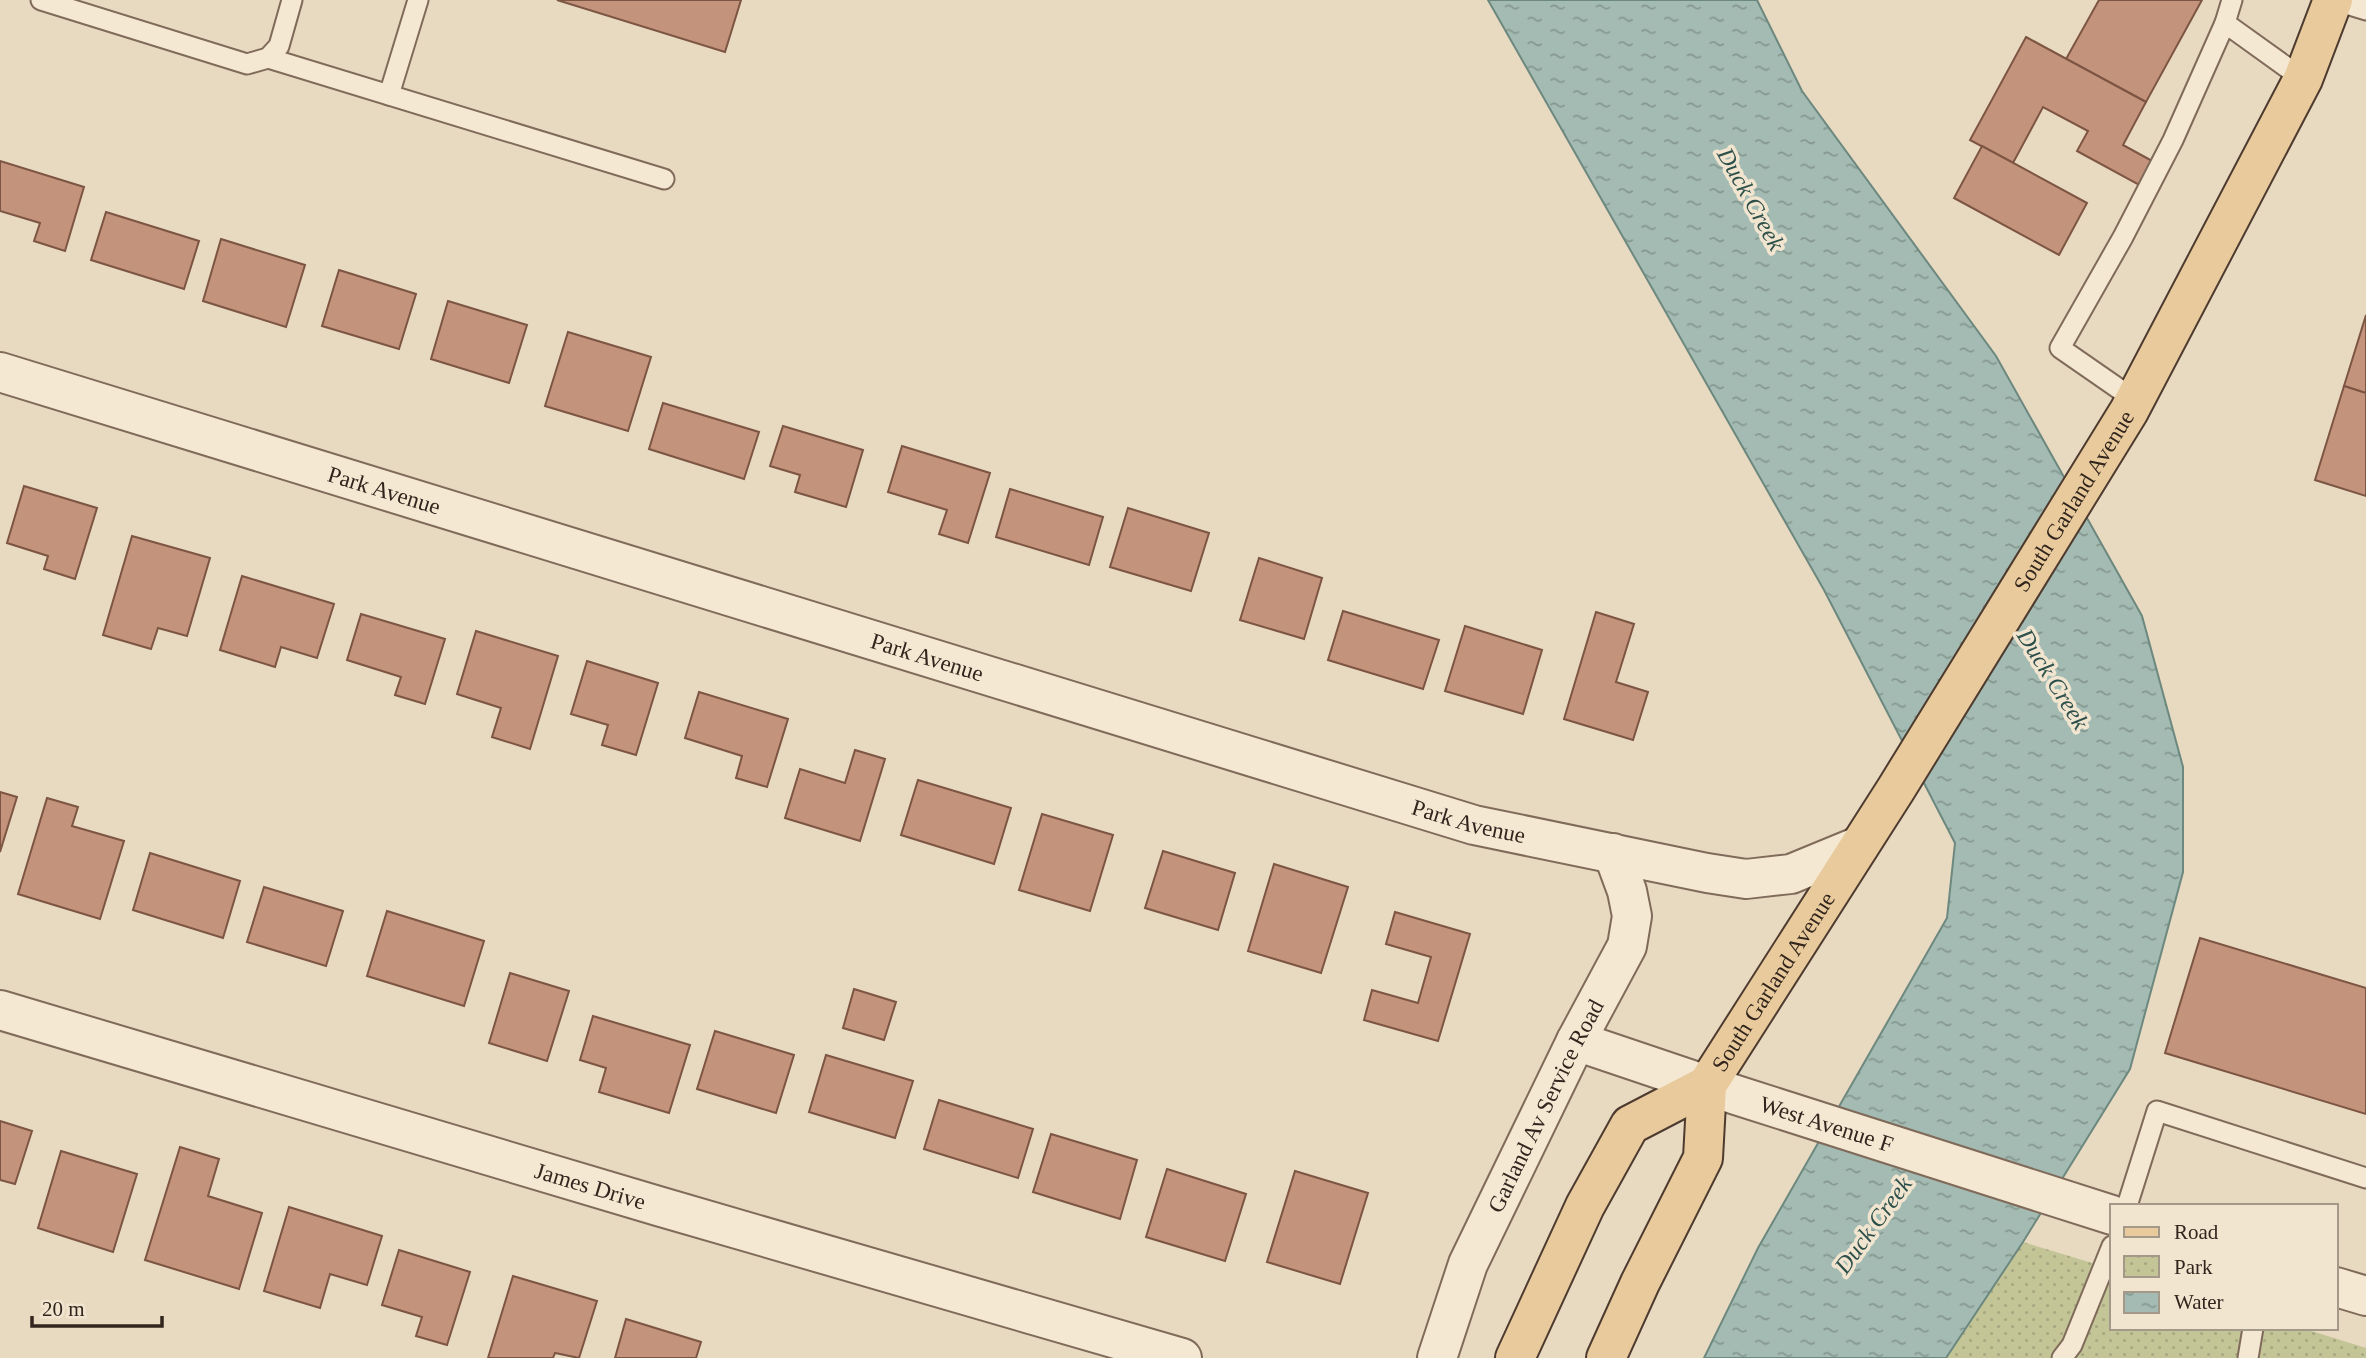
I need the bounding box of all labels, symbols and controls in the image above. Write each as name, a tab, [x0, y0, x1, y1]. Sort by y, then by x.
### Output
water label: Duck Creek	[1712, 142, 1790, 255]
street label: South Garland Avenue	[2008, 406, 2139, 596]
street label: Park Avenue	[325, 461, 444, 519]
water label: Duck Creek	[2011, 623, 2094, 734]
street label: Park Avenue	[868, 628, 987, 686]
street label: Park Avenue	[1409, 794, 1528, 848]
street label: South Garland Avenue	[1706, 887, 1839, 1076]
street label: Garland Av Service Road	[1482, 995, 1609, 1216]
street label: West Avenue F	[1757, 1091, 1896, 1157]
street label: James Drive	[532, 1158, 649, 1214]
water label: Duck Creek	[1829, 1171, 1917, 1279]
legend	[2110, 1204, 2338, 1330]
text: Road	[2174, 1220, 2219, 1244]
text: Park	[2174, 1255, 2213, 1279]
scale bar	[32, 1284, 161, 1328]
text: Water	[2174, 1290, 2224, 1314]
text: 20 m	[42, 1297, 85, 1321]

